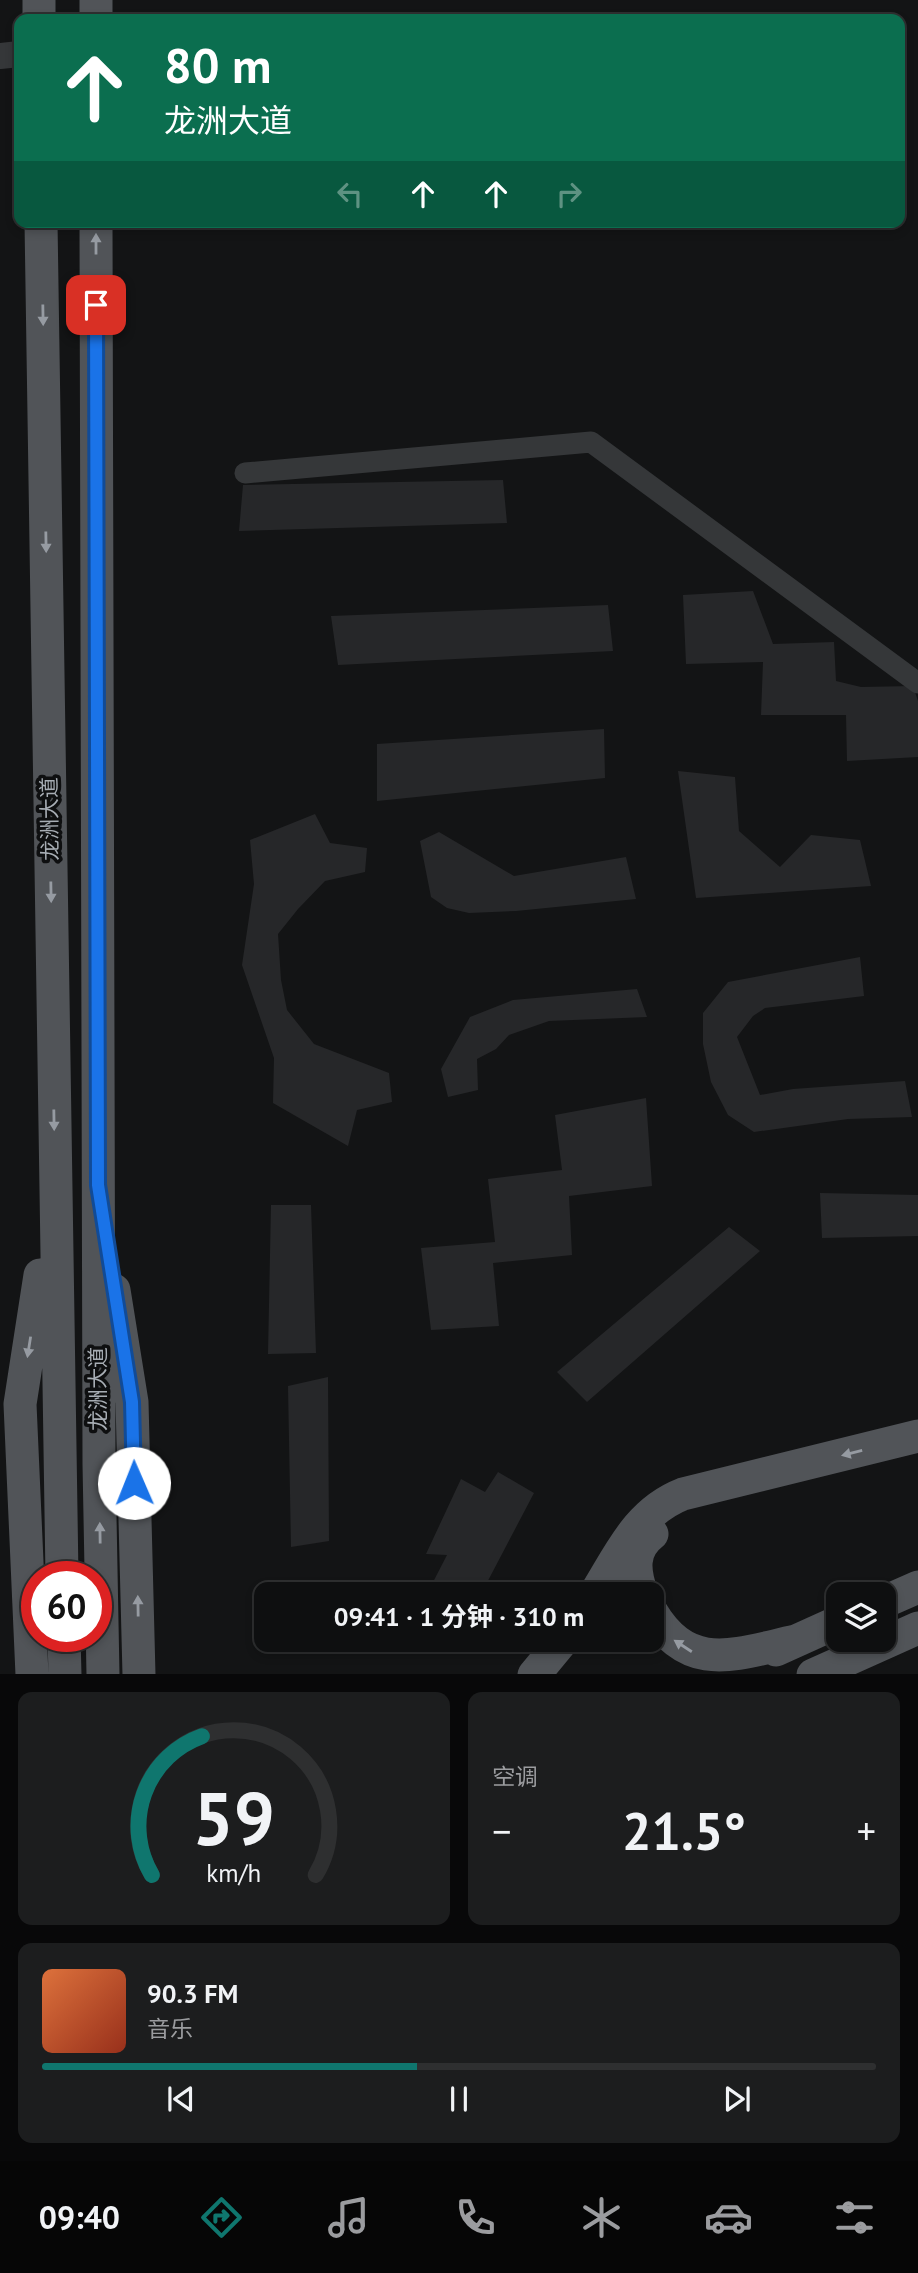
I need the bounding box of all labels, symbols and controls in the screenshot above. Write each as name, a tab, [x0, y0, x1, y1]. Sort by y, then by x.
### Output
text: 80 m	[164, 33, 271, 97]
icon: ahead	[49, 42, 140, 133]
text: 龙洲大道	[164, 99, 292, 141]
icon: left	[331, 175, 369, 213]
icon: ahead	[404, 175, 442, 213]
icon: ahead	[477, 175, 515, 213]
icon: right	[550, 175, 588, 213]
one-way arrow	[90, 233, 102, 255]
pin	[66, 275, 126, 335]
icon: arrive	[77, 286, 115, 324]
one-way arrow	[37, 304, 48, 326]
one-way arrow	[40, 532, 52, 554]
street label: 龙洲大道	[35, 777, 64, 861]
one-way arrow	[45, 882, 57, 904]
one-way arrow	[48, 1109, 60, 1131]
one-way arrow	[23, 1336, 34, 1358]
street label: 龙洲大道	[84, 1347, 111, 1431]
position arrow	[97, 1446, 171, 1520]
one-way arrow	[841, 1448, 863, 1459]
one-way arrow	[94, 1522, 106, 1544]
speed limit sign: 60	[21, 1561, 112, 1652]
map controls	[826, 1582, 896, 1652]
button: layers	[826, 1582, 896, 1652]
one-way arrow	[132, 1595, 143, 1617]
text: 09:41 · 1 分钟 · 310 m	[334, 1600, 584, 1633]
one-way arrow	[673, 1639, 693, 1652]
text: 空调	[492, 1762, 538, 1791]
text: 59	[193, 1771, 275, 1865]
text: 21.5°	[622, 1797, 746, 1864]
text: −	[492, 1806, 511, 1855]
text: +	[857, 1806, 876, 1855]
text: km/h	[207, 1856, 261, 1888]
text: 90.3 FM	[147, 1977, 238, 2010]
text: 音乐	[147, 2014, 193, 2043]
icon: previous	[162, 2080, 200, 2118]
icon: pause	[440, 2080, 478, 2118]
icon: next	[718, 2080, 756, 2118]
icon: directions	[197, 2193, 246, 2242]
icon: music	[324, 2193, 373, 2242]
icon: phone	[451, 2193, 500, 2242]
icon: climate	[577, 2193, 626, 2242]
icon: car	[704, 2193, 753, 2242]
icon: filters	[830, 2193, 879, 2242]
text: 09:40	[39, 2196, 120, 2238]

